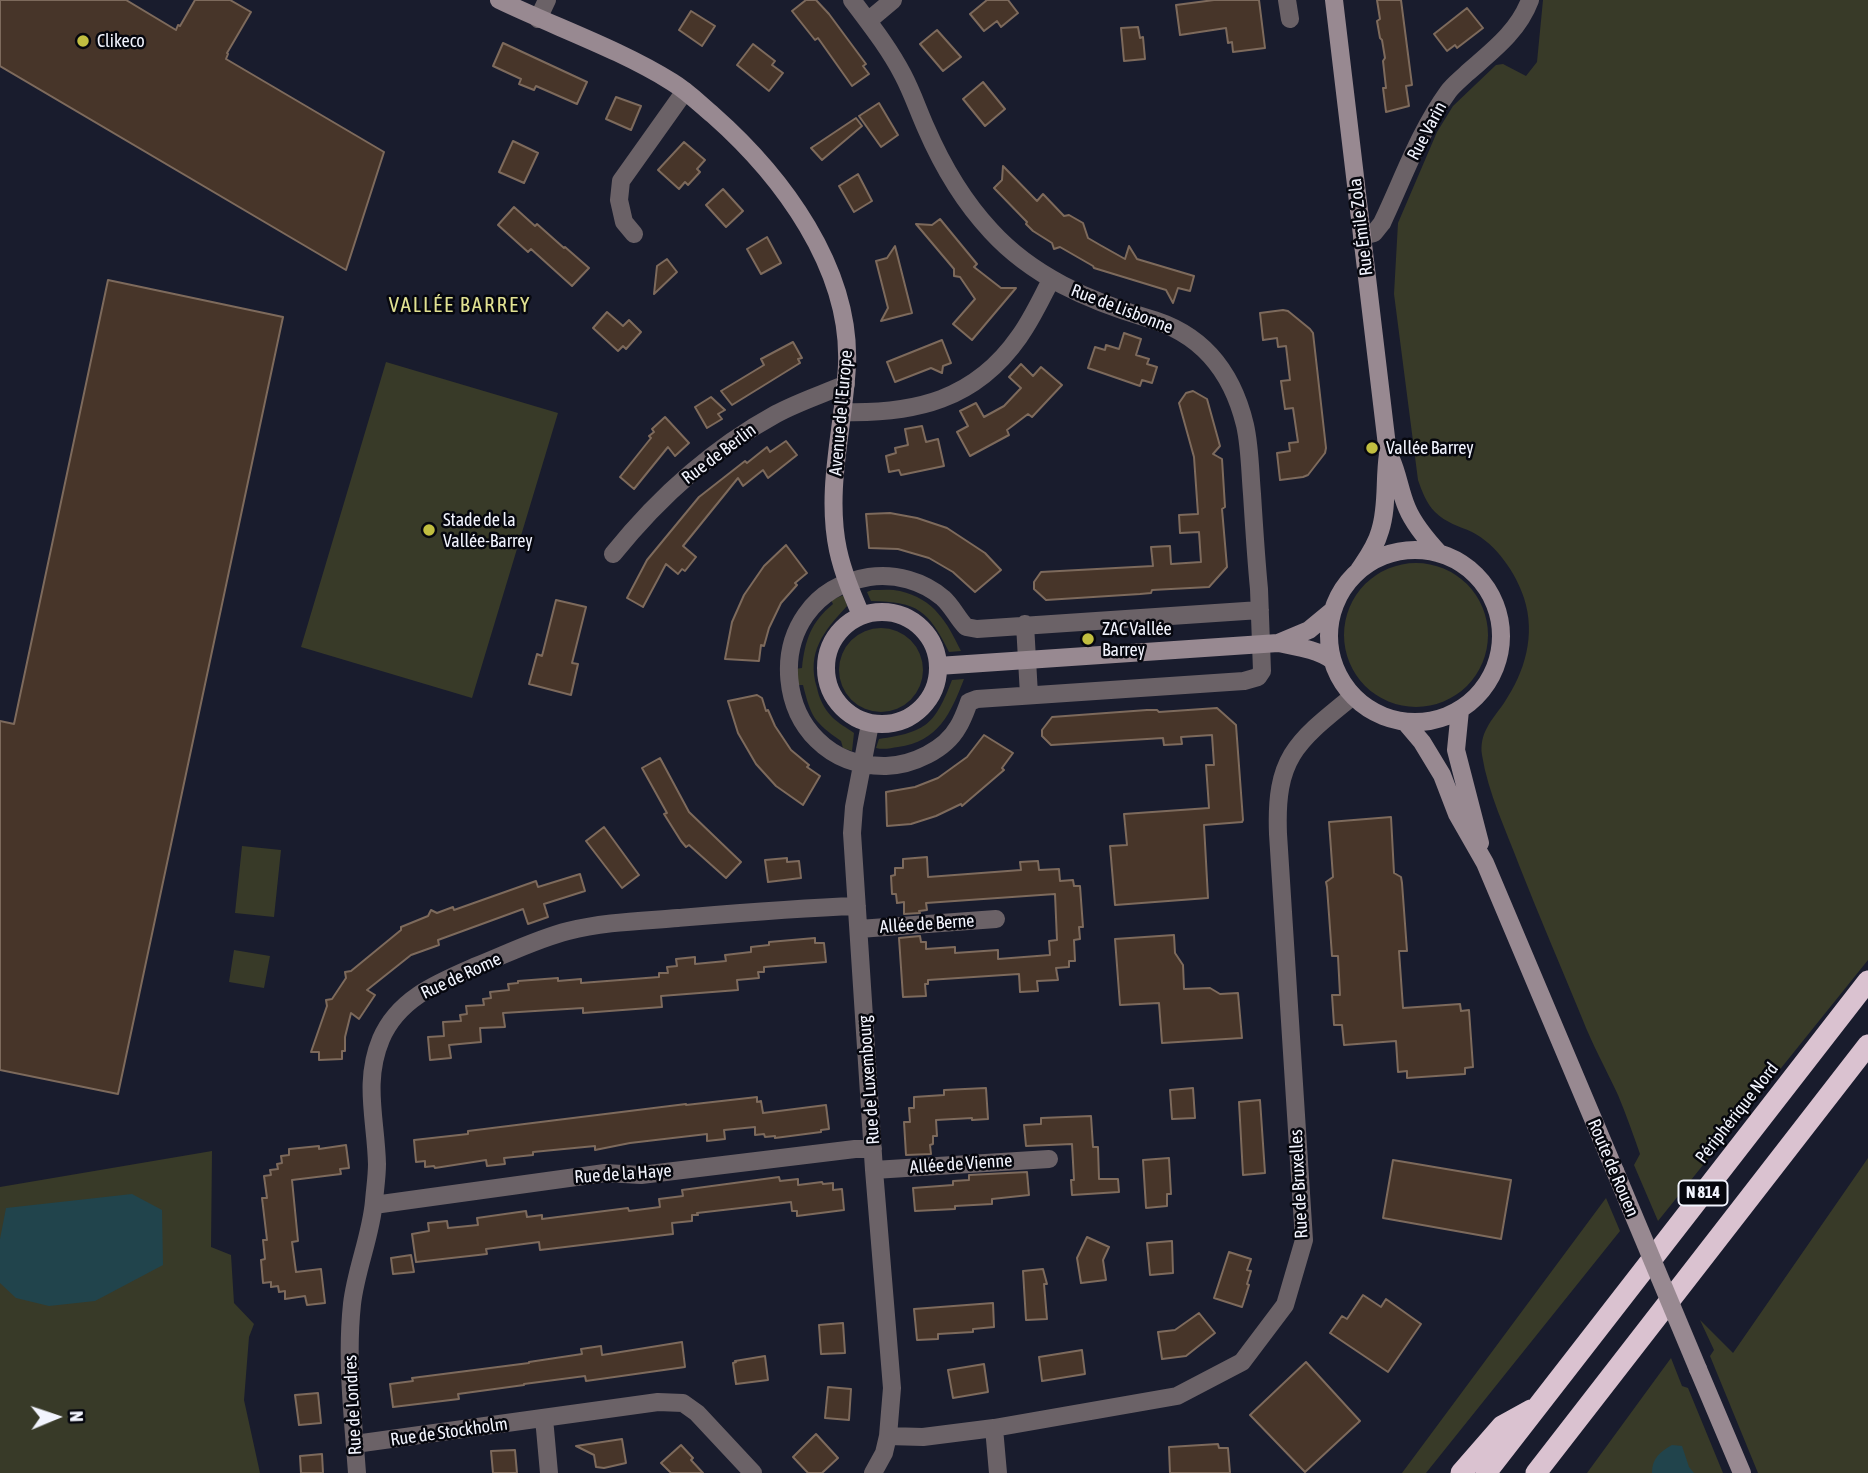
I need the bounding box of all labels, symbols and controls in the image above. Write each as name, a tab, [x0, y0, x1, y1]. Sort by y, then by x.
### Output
place label: Clikeco	[97, 30, 145, 52]
marker: Clikeco	[75, 33, 91, 49]
street label: Rue Varin	[1403, 98, 1451, 164]
street label: Rue Émile Zola	[1344, 177, 1378, 277]
street label: Rue de Lisbonne	[1068, 280, 1176, 338]
district label: VALLÉE BARREY	[390, 292, 530, 318]
street label: Avenue de l'Europe	[825, 349, 857, 477]
street label: Rue de Berlin	[678, 419, 760, 489]
place label: Vallée Barrey	[1386, 437, 1474, 459]
marker: Vallée Barrey	[1364, 440, 1380, 456]
place label: Stade de la Vallée-Barrey	[443, 509, 533, 552]
marker: Stade de la Vallée-Barrey	[421, 522, 437, 538]
place label: ZAC Vallée Barrey	[1102, 618, 1172, 660]
marker: ZAC Vallée Barrey	[1080, 631, 1096, 647]
street label: Allée de Berne	[879, 910, 975, 938]
street label: Rue de Rome	[417, 948, 505, 1004]
street label: Rue de Luxembourg	[854, 1015, 884, 1145]
street label: Périphérique Nord	[1691, 1058, 1783, 1168]
street label: Route de Rouen	[1583, 1116, 1643, 1220]
street label: Rue de Bruxelles	[1285, 1129, 1313, 1239]
street label: Allée de Vienne	[909, 1150, 1013, 1178]
street label: Rue de la Haye	[574, 1160, 672, 1188]
road number: N 814	[1678, 1180, 1728, 1205]
street label: Rue de Londres	[340, 1354, 366, 1456]
north arrow	[21, 1382, 91, 1452]
text: N	[66, 1410, 88, 1422]
street label: Rue de Stockholm	[389, 1413, 509, 1451]

